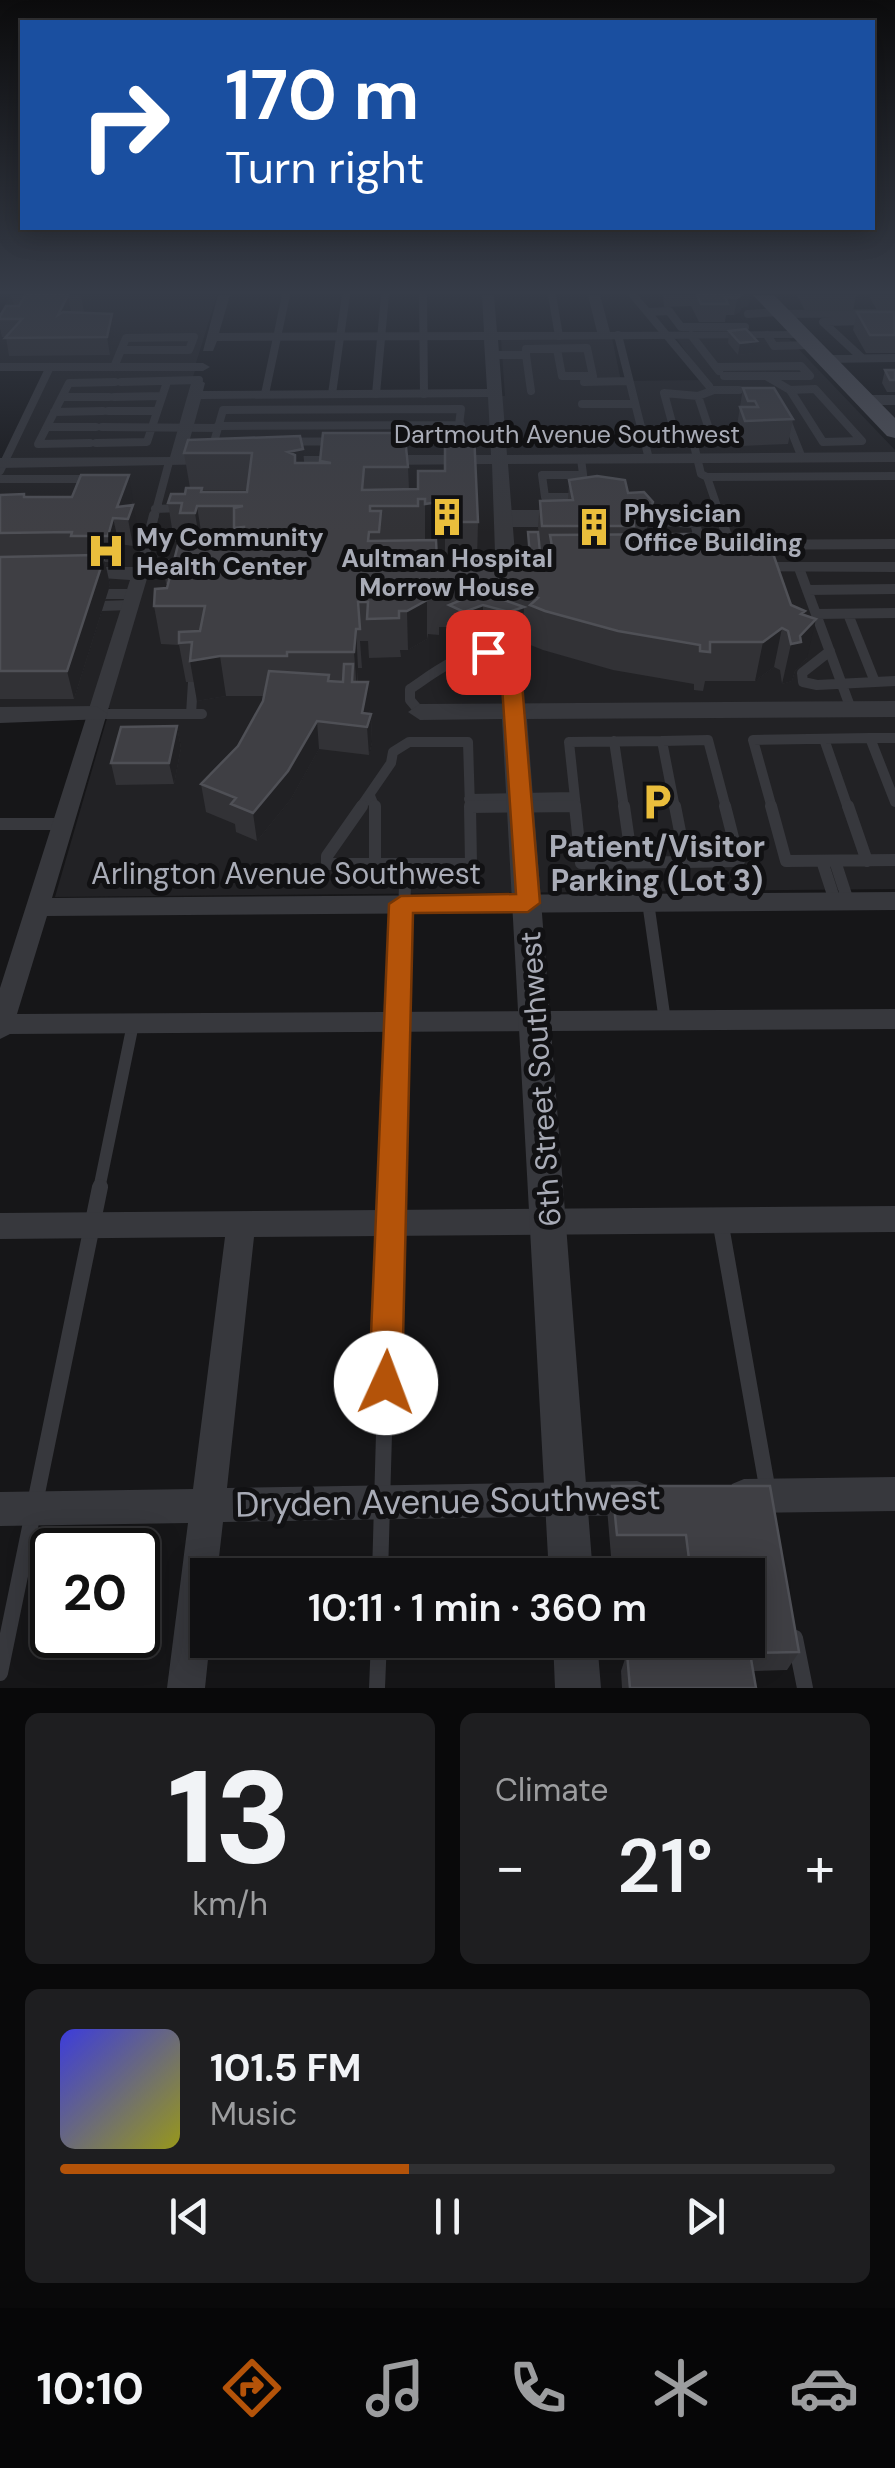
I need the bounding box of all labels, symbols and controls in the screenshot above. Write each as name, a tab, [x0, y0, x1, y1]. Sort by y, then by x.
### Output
text: 170 m	[225, 50, 419, 141]
icon: right	[60, 60, 190, 190]
text: Turn right	[225, 138, 424, 197]
street label: Dartmouth Avenue Southwest	[394, 418, 740, 451]
building icon: Aultman Hospital Morrow House	[426, 496, 468, 538]
place label: Physician Office Building	[624, 497, 803, 559]
building icon: Physician Office Building	[573, 506, 615, 548]
place label: My Community Health Center	[136, 521, 323, 583]
hospital icon: My Community Health Center	[85, 530, 127, 572]
place label: Aultman Hospital Morrow House	[341, 542, 553, 604]
pin	[446, 610, 531, 695]
icon: arrive	[461, 625, 516, 680]
parking icon: Patient/Visitor Parking (Lot 3)	[636, 781, 678, 823]
place label: Patient/Visitor Parking (Lot 3)	[549, 827, 765, 900]
street label: Arlington Avenue Southwest	[91, 854, 481, 893]
street label: 6th Street Southwest	[510, 930, 570, 1228]
position arrow	[334, 1331, 438, 1435]
street label: Dryden Avenue Southwest	[235, 1474, 661, 1528]
speed limit sign: 20	[30, 1528, 160, 1658]
text: 10:11 · 1 min · 360 m	[308, 1583, 647, 1633]
text: 13	[167, 1733, 293, 1902]
text: Climate	[495, 1769, 609, 1811]
text: 21°	[617, 1818, 713, 1915]
text: −	[495, 1831, 525, 1903]
text: +	[805, 1831, 835, 1903]
text: km/h	[192, 1883, 268, 1925]
text: 101.5 FM	[210, 2043, 361, 2093]
text: Music	[210, 2093, 297, 2135]
icon: previous	[162, 2189, 217, 2244]
icon: pause	[420, 2189, 475, 2244]
icon: next	[678, 2189, 733, 2244]
icon: directions	[217, 2353, 287, 2423]
icon: music	[360, 2353, 430, 2423]
icon: phone	[503, 2353, 573, 2423]
icon: climate	[646, 2353, 716, 2423]
icon: car	[789, 2353, 859, 2423]
text: 10:10	[36, 2359, 144, 2418]

